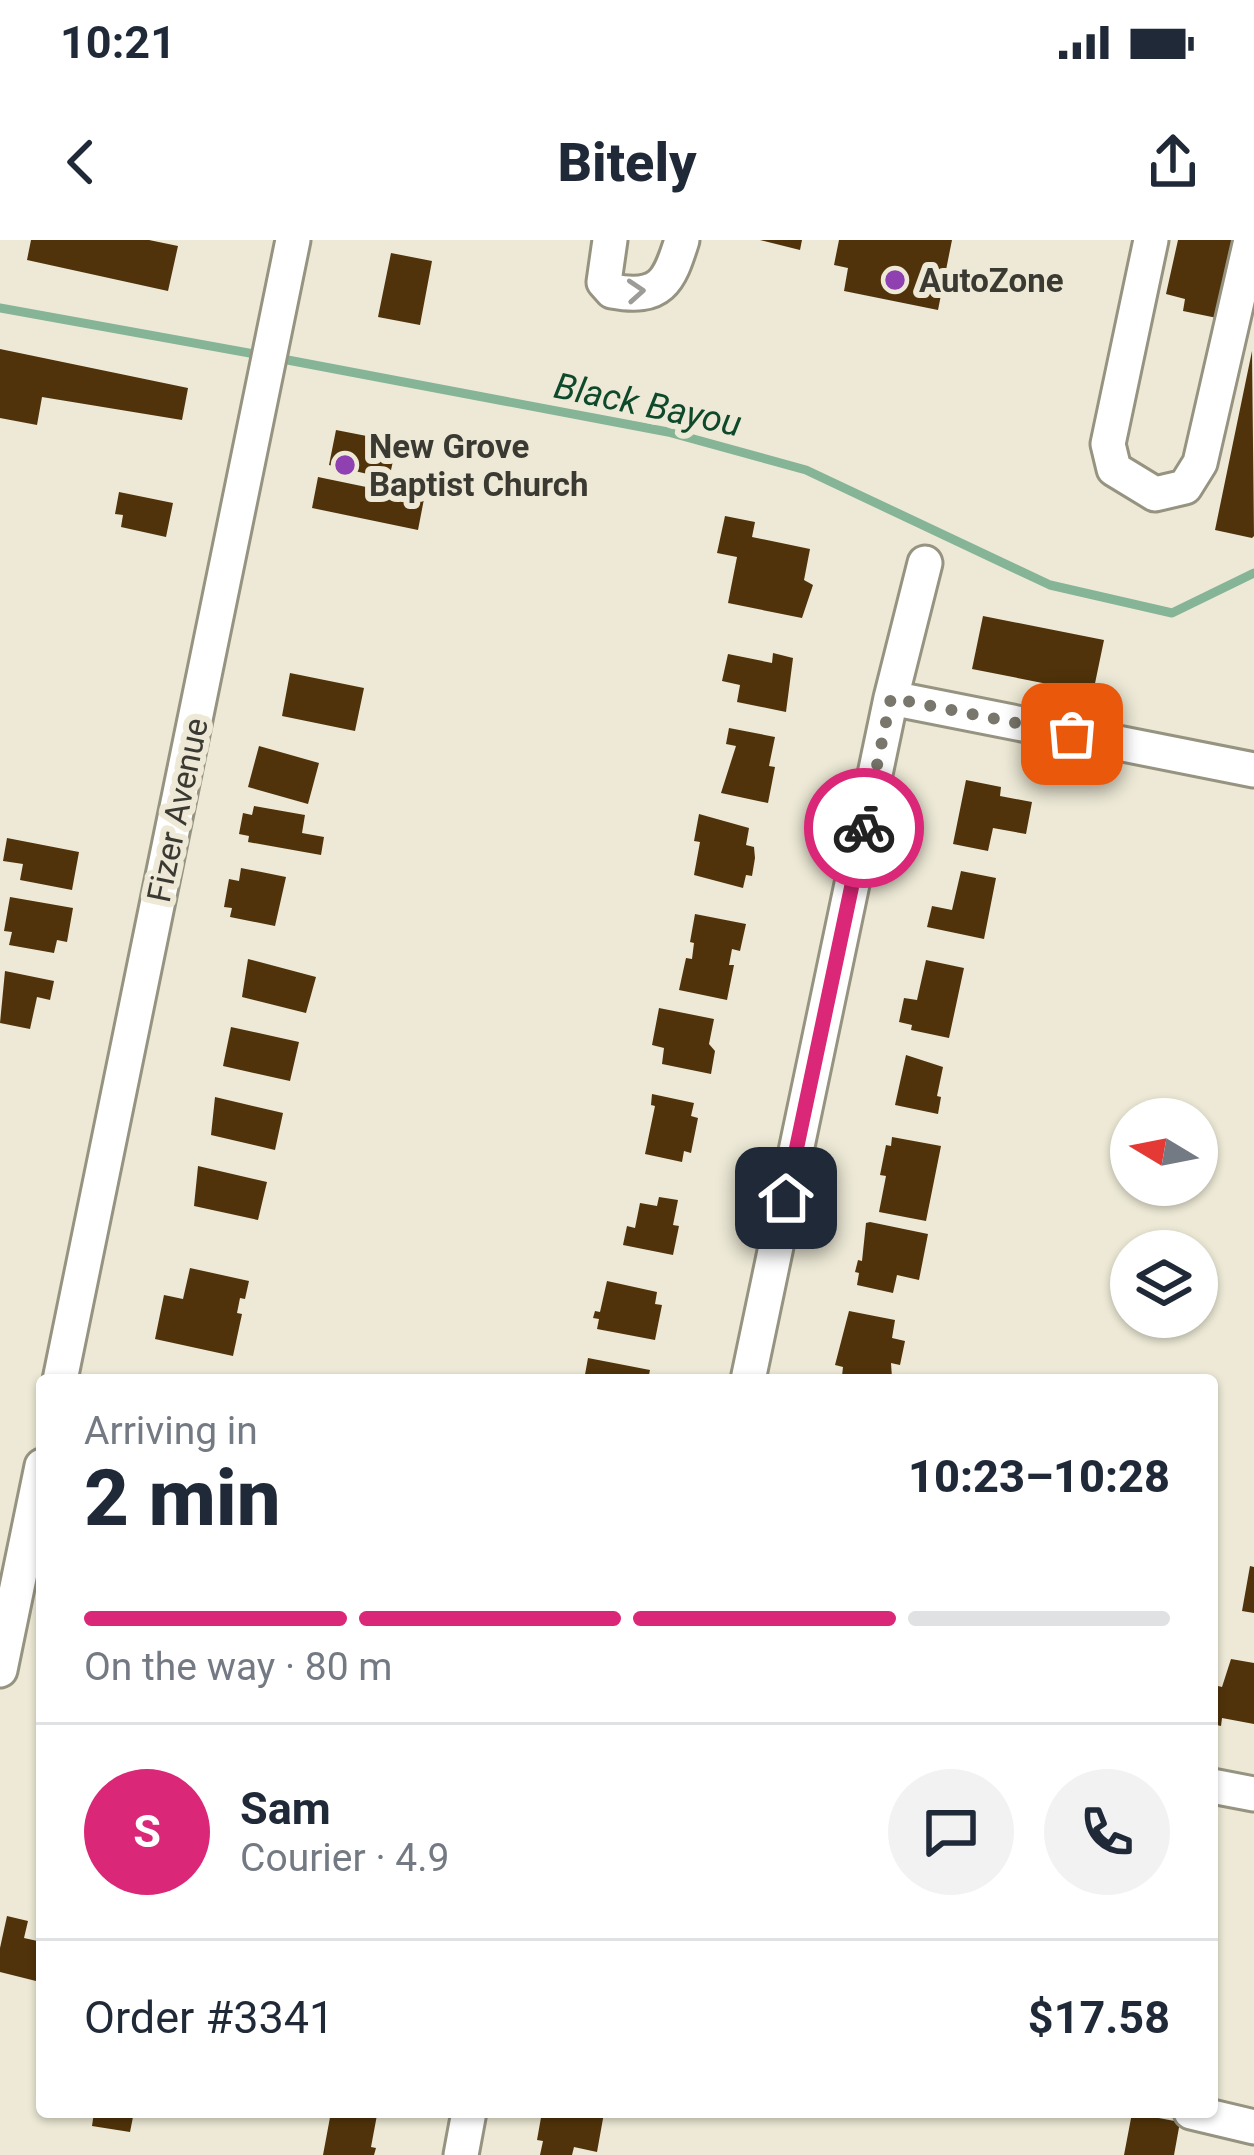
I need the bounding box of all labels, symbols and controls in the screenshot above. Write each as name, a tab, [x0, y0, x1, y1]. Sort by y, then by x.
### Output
text: 10:21	[60, 16, 176, 69]
icon: back	[48, 129, 114, 195]
icon: share	[1140, 129, 1206, 195]
text: Bitely	[557, 131, 697, 194]
place label: AutoZone	[919, 261, 1063, 300]
marker: AutoZone	[882, 267, 908, 293]
one-way arrow	[626, 278, 645, 304]
water label: Black Bayou	[550, 365, 745, 445]
place label: New Grove Baptist Church	[369, 427, 589, 504]
marker: New Grove Baptist Church	[332, 452, 358, 478]
pin	[1021, 683, 1123, 785]
icon: bag	[1039, 701, 1105, 767]
street label: Fizer Avenue	[139, 715, 216, 906]
courier	[804, 768, 924, 888]
icon: bike	[831, 795, 897, 861]
north arrow	[1110, 1098, 1218, 1206]
map controls	[1110, 1098, 1218, 1338]
pin	[735, 1147, 837, 1249]
icon: home	[753, 1165, 819, 1231]
button: layers	[1110, 1230, 1218, 1338]
text: Arriving in	[84, 1408, 258, 1454]
text: 10:23–10:28	[908, 1450, 1170, 1503]
text: 2 min	[84, 1453, 281, 1544]
text: On the way · 80 m	[84, 1644, 393, 1690]
button: chat	[888, 1769, 1014, 1895]
button: phone	[1044, 1769, 1170, 1895]
text: Sam	[240, 1782, 331, 1835]
text: S	[133, 1805, 161, 1858]
text: Courier · 4.9	[240, 1835, 449, 1881]
text: Order #3341	[84, 1991, 334, 2044]
text: $17.58	[1028, 1991, 1170, 2044]

